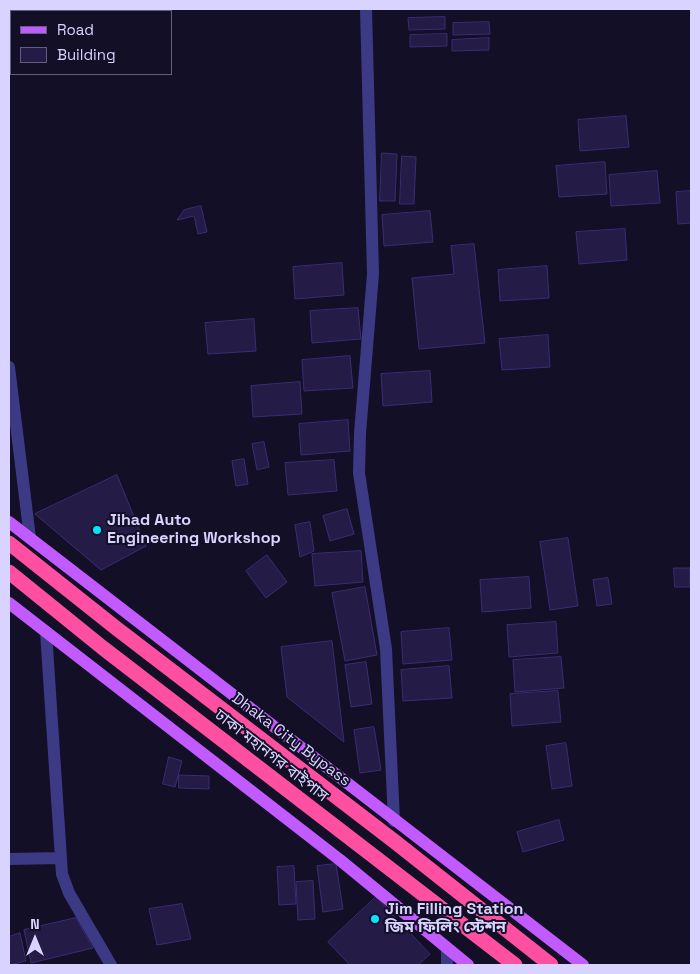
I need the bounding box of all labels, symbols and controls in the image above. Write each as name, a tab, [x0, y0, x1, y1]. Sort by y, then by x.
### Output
legend	[10, 10, 172, 75]
text: Road	[57, 20, 94, 39]
text: Building	[57, 45, 116, 64]
place label: Jihad Auto Engineering Workshop	[107, 511, 281, 549]
marker: Jihad Auto Engineering Workshop	[91, 524, 103, 536]
street label: Dhaka City Bypass	[228, 689, 354, 791]
street label: ঢাকা মহানগর বাইপাস	[211, 706, 331, 806]
place label: Jim Filling Station জিম ফিলিং স্টেশন	[385, 900, 523, 938]
marker: Jim Filling Station জিম ফিলিং স্টেশন	[369, 913, 381, 925]
north arrow	[10, 914, 60, 964]
text: N	[30, 915, 40, 933]

